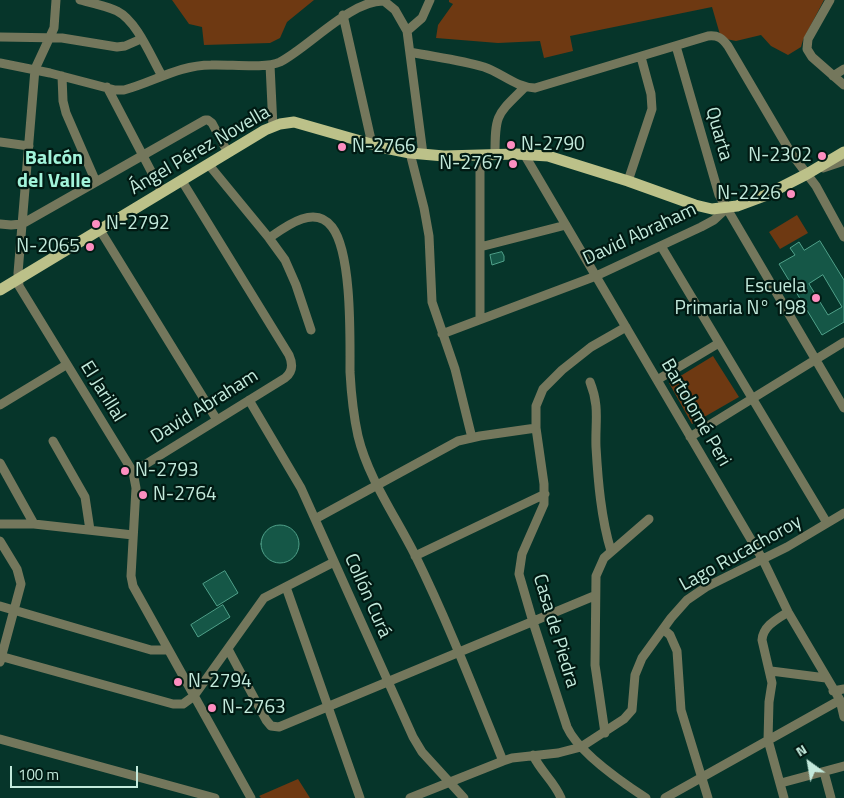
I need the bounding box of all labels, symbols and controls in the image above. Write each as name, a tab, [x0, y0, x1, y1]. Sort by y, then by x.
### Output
street label: Ángel Pérez Novella	[126, 101, 274, 201]
street label: Quarta	[699, 104, 737, 164]
place label: N-2790	[521, 134, 585, 156]
place label: N-2766	[352, 136, 416, 158]
marker: N-2790	[505, 139, 517, 151]
marker: N-2766	[336, 141, 348, 153]
place label: N-2302	[748, 145, 812, 167]
district label: Balcón del Valle	[17, 147, 91, 194]
marker: N-2302	[816, 150, 828, 162]
place label: N-2767	[439, 153, 503, 175]
marker: N-2767	[507, 158, 519, 170]
place label: N-2226	[717, 183, 781, 205]
marker: N-2226	[785, 188, 797, 200]
street label: David Abraham	[580, 199, 700, 271]
place label: N-2792	[106, 213, 170, 235]
marker: N-2792	[90, 218, 102, 230]
place label: N-2065	[16, 236, 80, 258]
marker: N-2065	[84, 241, 96, 253]
place label: Escuela Primaria N° 198	[675, 276, 806, 320]
marker: Escuela Primaria N° 198	[810, 292, 822, 304]
street label: Bartolomé Peri	[655, 355, 735, 471]
street label: El Jarillal	[74, 357, 130, 427]
street label: David Abraham	[147, 365, 263, 449]
place label: N-2793	[135, 460, 199, 482]
marker: N-2793	[119, 465, 131, 477]
place label: N-2764	[153, 484, 217, 506]
marker: N-2764	[137, 489, 149, 501]
street label: Lago Rucachoroy	[676, 511, 806, 597]
street label: Collón Curá	[338, 550, 396, 642]
street label: Casa de Piedra	[527, 572, 583, 690]
place label: N-2794	[188, 671, 252, 693]
marker: N-2794	[172, 676, 184, 688]
place label: N-2763	[222, 697, 286, 719]
marker: N-2763	[206, 702, 218, 714]
north arrow	[784, 738, 834, 788]
text: N	[791, 738, 810, 761]
scale bar	[12, 756, 140, 788]
text: 100 m	[18, 763, 59, 786]

